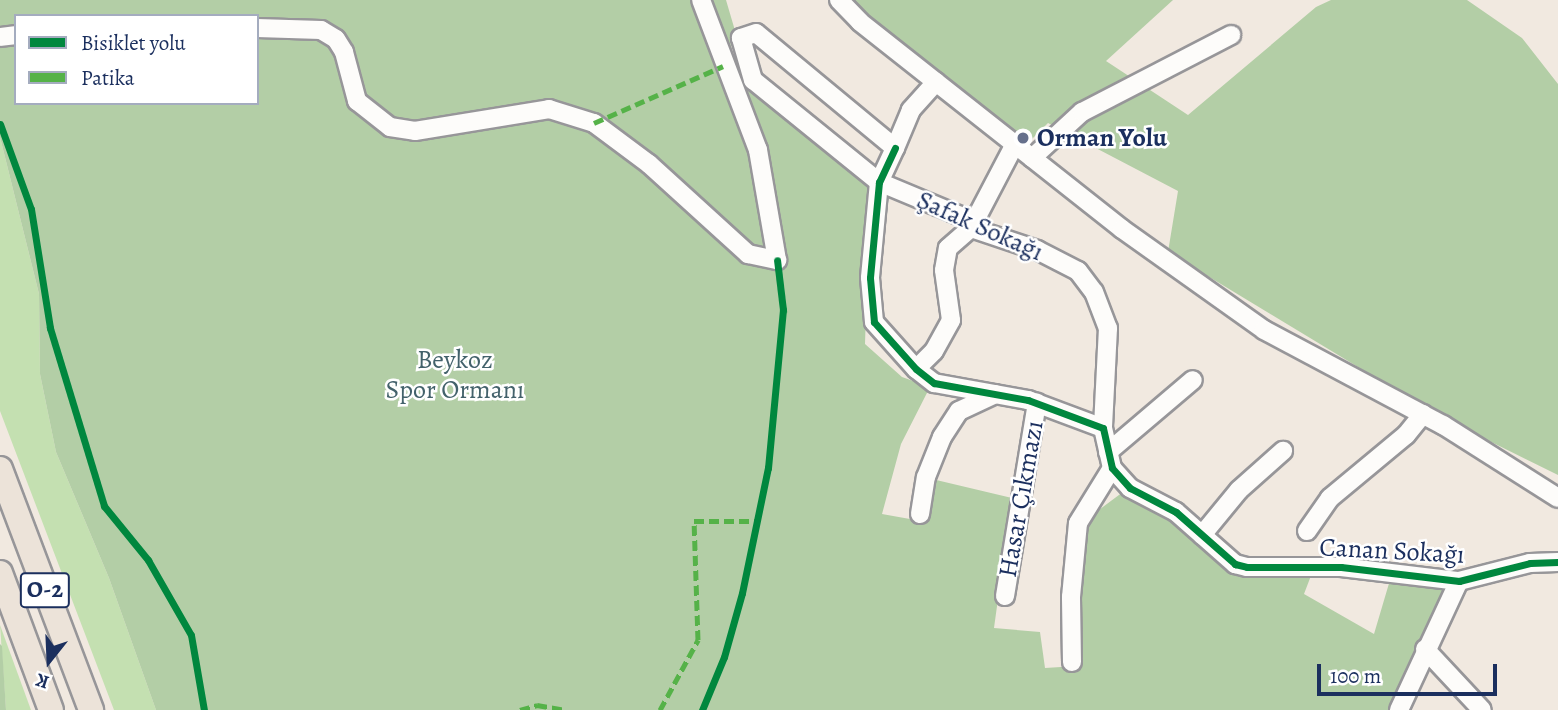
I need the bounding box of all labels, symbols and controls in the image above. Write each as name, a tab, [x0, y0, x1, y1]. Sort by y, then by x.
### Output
legend	[14, 14, 259, 105]
text: Bisiklet yolu	[81, 29, 186, 57]
text: Patika	[81, 64, 135, 92]
place label: Orman Yolu	[1037, 122, 1167, 154]
marker: Orman Yolu	[1015, 130, 1031, 146]
street label: Şafak Sokağı	[912, 184, 1048, 268]
park label: Beykoz Spor Ormanı	[386, 344, 524, 406]
street label: Hasar Çıkmazı	[992, 418, 1050, 580]
street label: Canan Sokağı	[1319, 532, 1465, 570]
road number: O-2	[19, 570, 71, 610]
north arrow	[14, 626, 84, 696]
scale bar	[1320, 650, 1500, 694]
text: 100 m	[1330, 662, 1381, 690]
text: K	[33, 667, 52, 695]

